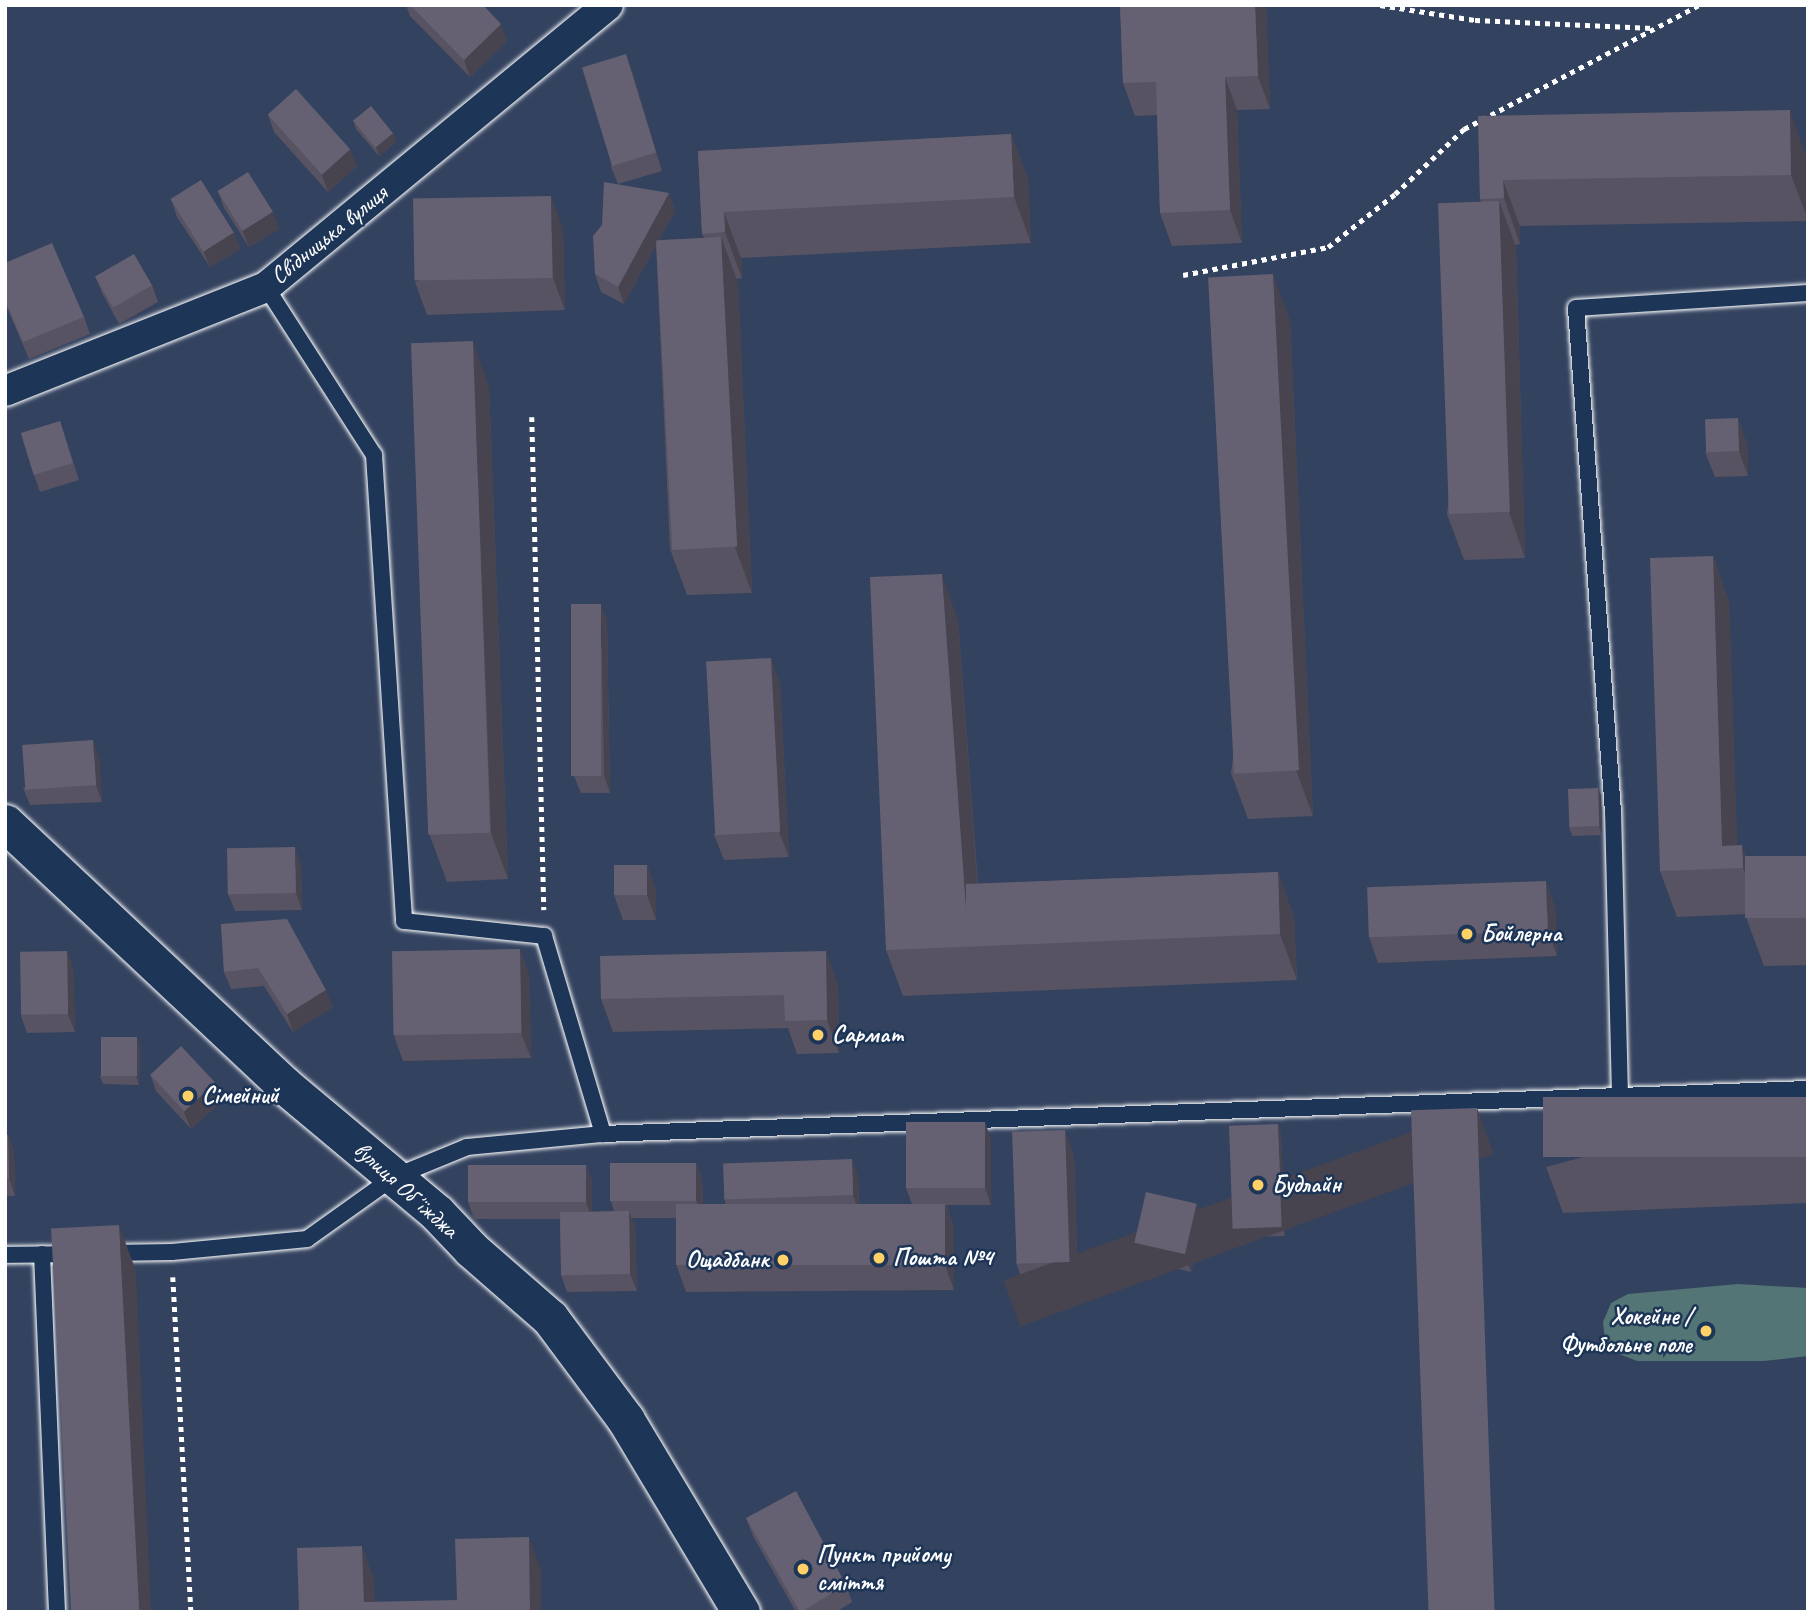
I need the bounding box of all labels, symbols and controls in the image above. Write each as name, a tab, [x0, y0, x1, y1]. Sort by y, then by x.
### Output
street label: Свідницька вулиця	[264, 179, 394, 291]
place label: Бойлерна	[1481, 920, 1562, 948]
marker: Бойлерна	[1459, 926, 1475, 942]
place label: Сармат	[832, 1021, 904, 1049]
marker: Сармат	[810, 1027, 826, 1043]
place label: Сімейний	[202, 1082, 279, 1110]
marker: Сімейний	[180, 1088, 196, 1104]
street label: вулиця Обʼїжджа	[348, 1136, 464, 1244]
place label: Будлайн	[1272, 1171, 1341, 1199]
marker: Будлайн	[1250, 1177, 1266, 1193]
place label: Пошта №4	[893, 1244, 993, 1272]
place label: Ощадбанк	[686, 1246, 769, 1274]
marker: Пошта №4	[871, 1250, 887, 1266]
marker: Ощадбанк	[775, 1252, 791, 1268]
place label: Хокейне / Футбольне поле	[1560, 1303, 1692, 1359]
marker: Хокейне / Футбольне поле	[1698, 1323, 1714, 1339]
place label: Пункт прийому сміття	[817, 1541, 951, 1597]
marker: Пункт прийому сміття	[795, 1561, 811, 1577]

